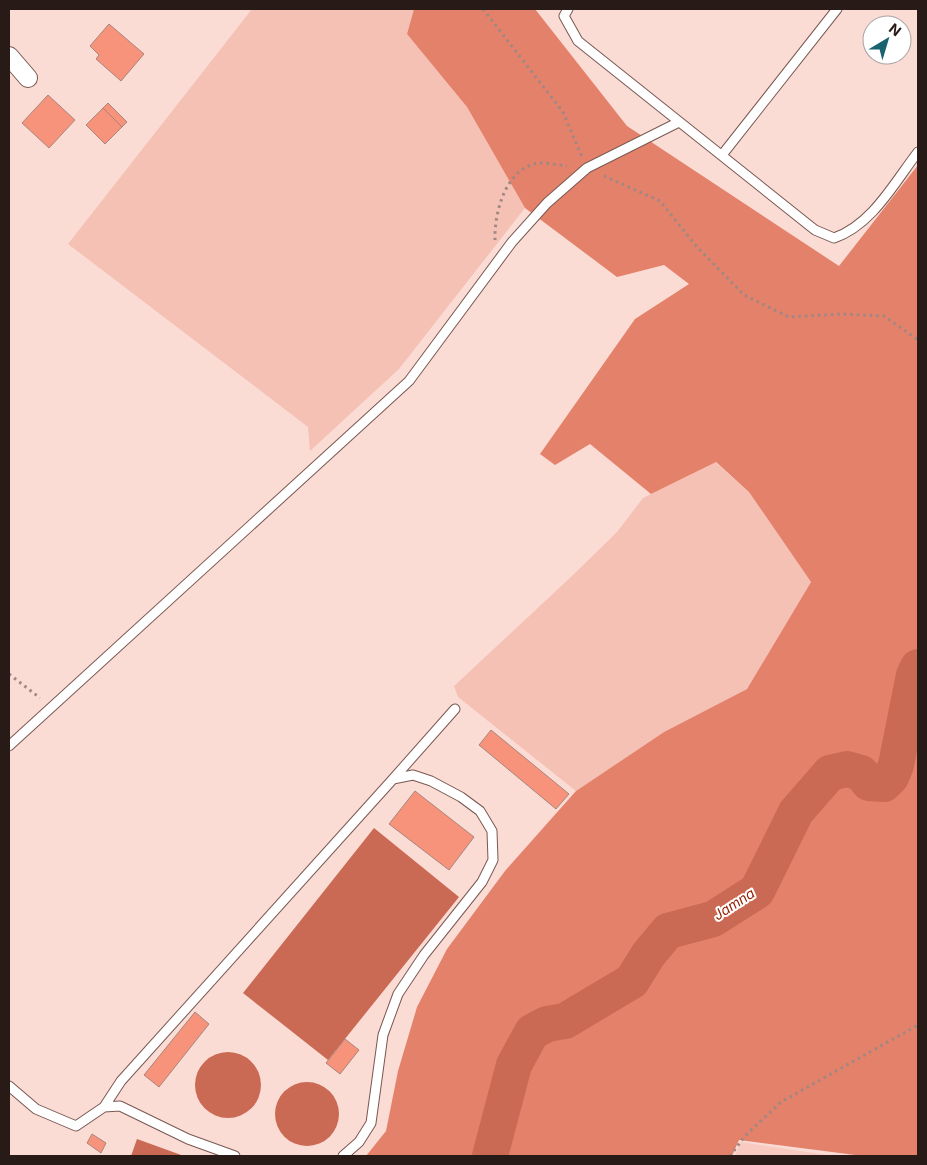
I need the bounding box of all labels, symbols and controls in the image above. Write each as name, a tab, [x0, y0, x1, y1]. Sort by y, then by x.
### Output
north arrow	[862, 15, 912, 65]
text: N	[886, 19, 905, 39]
water label: Jamna	[710, 884, 758, 923]

